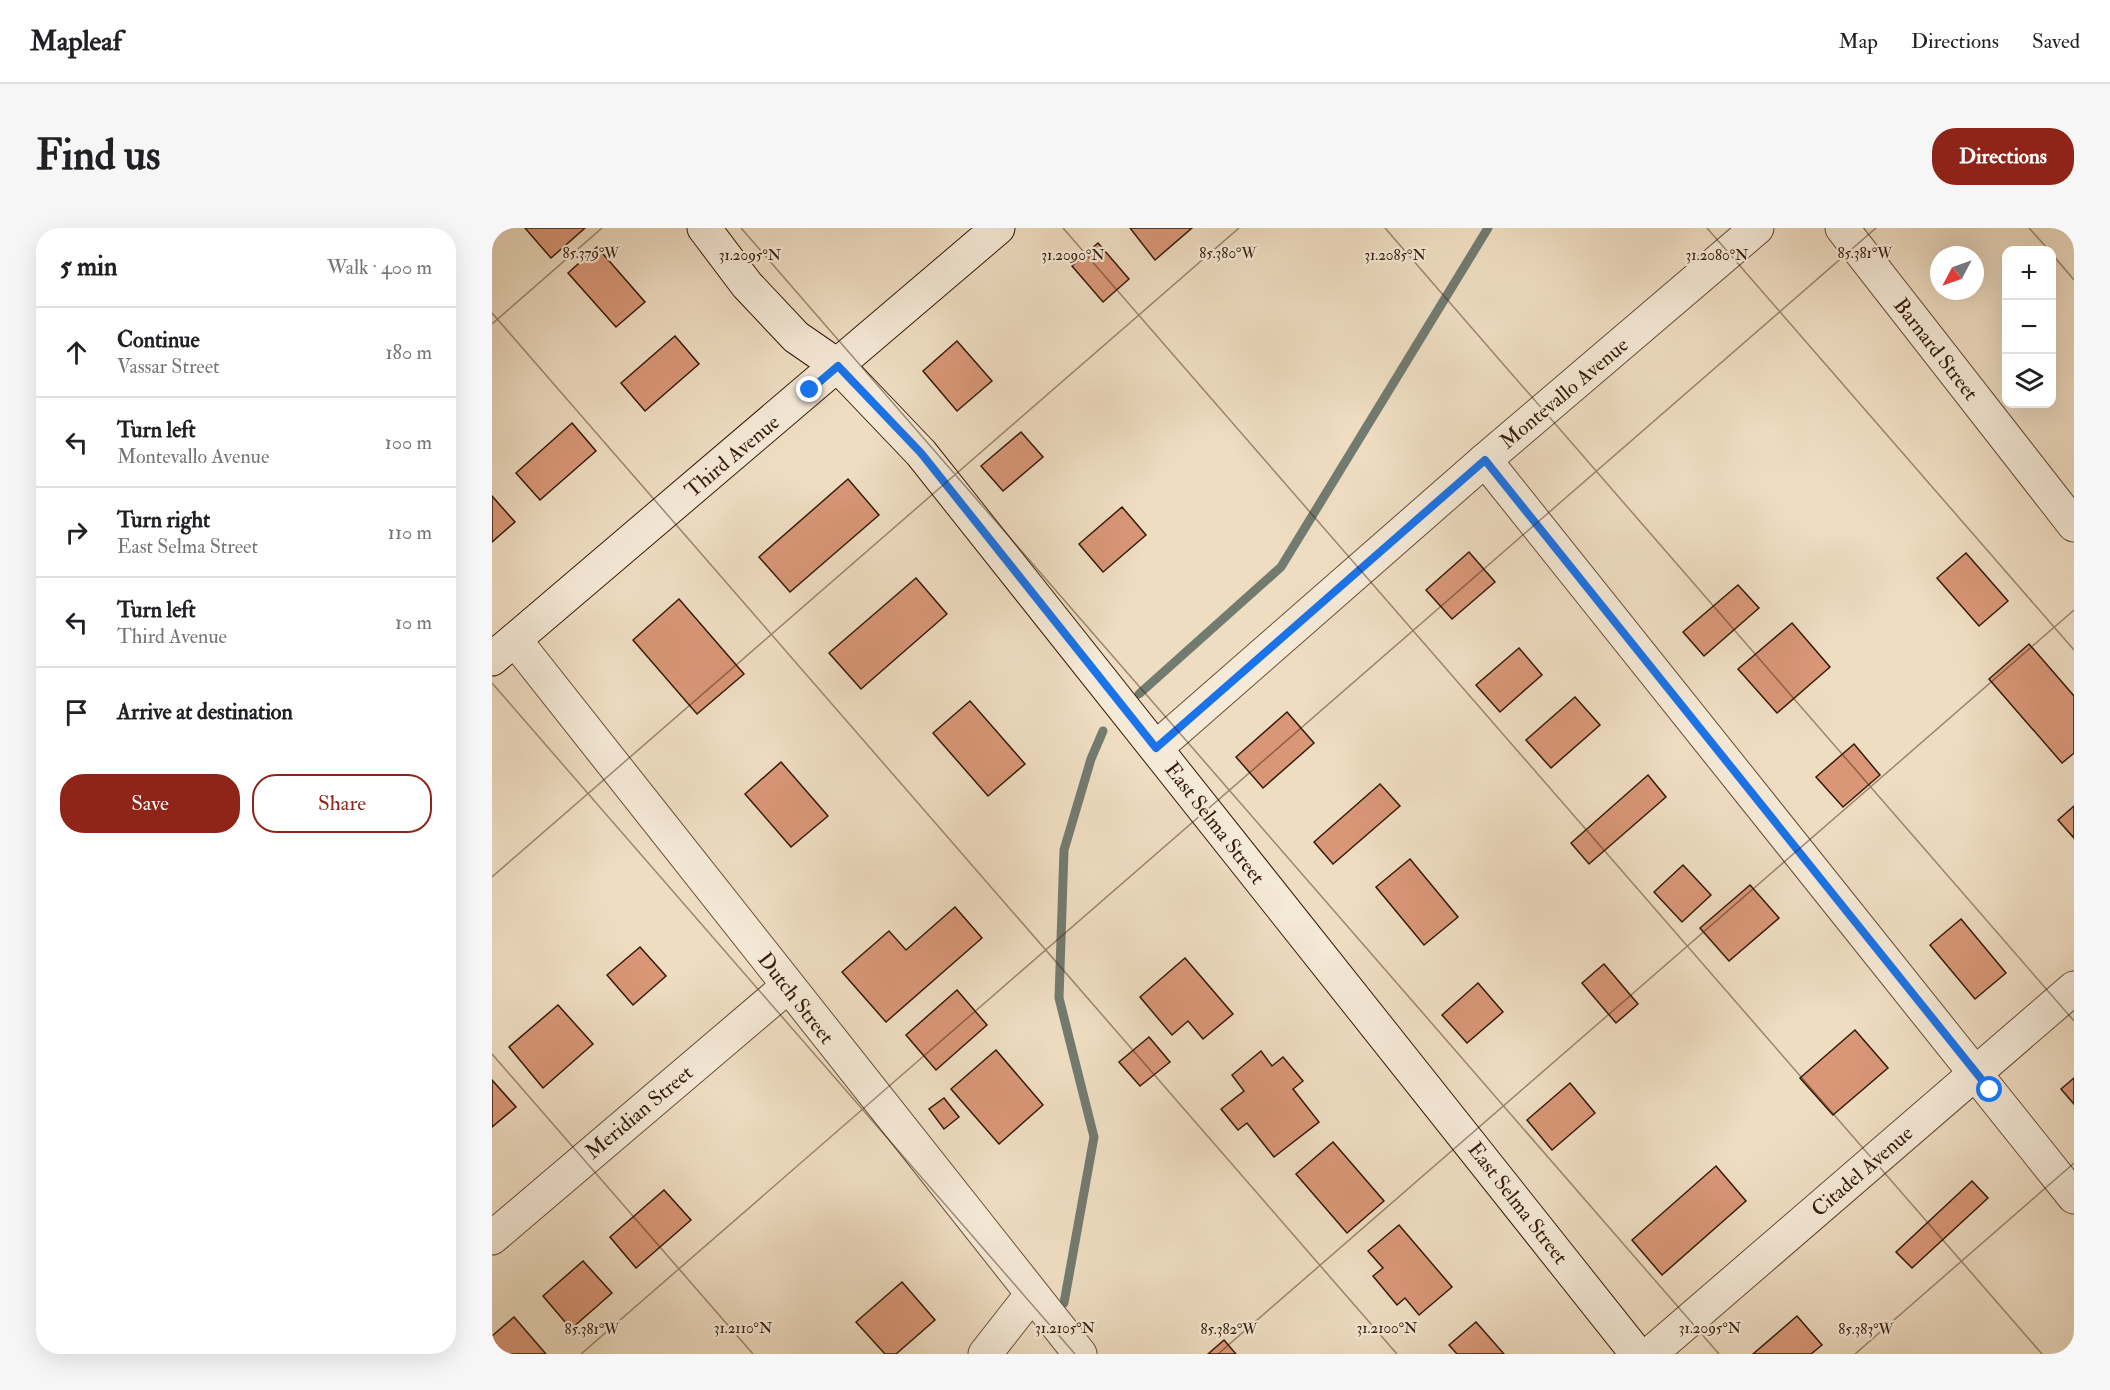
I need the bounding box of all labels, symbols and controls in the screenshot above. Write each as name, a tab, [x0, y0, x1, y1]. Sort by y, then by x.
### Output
text: Mapleaf	[30, 24, 122, 59]
text: Map	[1838, 28, 1878, 55]
text: Directions	[1911, 28, 1999, 55]
text: Saved	[2032, 28, 2080, 55]
button: Directions	[1932, 128, 2074, 185]
text: Find us	[36, 130, 160, 182]
text: 85.379°W	[562, 244, 620, 263]
text: 85.380°W	[1199, 244, 1257, 263]
text: 85.381°W	[1838, 244, 1893, 263]
text: 31.2095°N	[719, 246, 782, 265]
text: 31.2090°N	[1041, 246, 1105, 265]
text: 31.2085°N	[1364, 246, 1426, 265]
text: 31.2080°N	[1686, 246, 1749, 265]
north arrow	[1930, 246, 1984, 300]
map controls	[2002, 246, 2056, 408]
button: +	[2002, 246, 2056, 300]
text: 5 min	[60, 251, 117, 283]
text: Walk · 400 m	[327, 255, 432, 280]
street label: Barnard Street	[1887, 293, 1984, 406]
button: −	[2002, 300, 2056, 354]
text: Continue	[117, 326, 200, 354]
street label: Montevallo Avenue	[1494, 332, 1634, 455]
icon: ahead	[60, 336, 93, 369]
text: 180 m	[385, 340, 432, 365]
text: Vassar Street	[117, 354, 219, 379]
button: layers	[2002, 354, 2056, 408]
route end	[796, 376, 822, 402]
street label: Third Avenue	[679, 409, 785, 504]
text: Turn left	[117, 416, 196, 444]
icon: left	[60, 426, 93, 459]
text: 100 m	[385, 430, 432, 455]
text: Montevallo Avenue	[117, 444, 269, 469]
text: Turn right	[117, 506, 210, 534]
icon: right	[60, 516, 93, 549]
text: 110 m	[388, 520, 432, 545]
text: East Selma Street	[117, 534, 258, 559]
text: Turn left	[117, 596, 196, 624]
icon: left	[60, 606, 93, 639]
text: 10 m	[395, 610, 432, 635]
text: Third Avenue	[117, 624, 227, 649]
icon: arrive	[60, 696, 93, 729]
text: Arrive at destination	[117, 698, 293, 726]
street label: East Selma Street	[1158, 757, 1271, 890]
button: Save	[60, 774, 240, 833]
button: Share	[252, 774, 432, 833]
street label: Dutch Street	[751, 947, 840, 1050]
street label: Meridian Street	[580, 1059, 699, 1165]
route start	[1976, 1076, 2002, 1102]
street label: Citadel Avenue	[1806, 1120, 1919, 1223]
street label: East Selma Street	[1461, 1137, 1574, 1270]
text: 31.2110°N	[714, 1319, 773, 1338]
text: 31.2105°N	[1035, 1319, 1096, 1338]
text: 31.2100°N	[1357, 1319, 1418, 1338]
text: 31.2095°N	[1679, 1319, 1742, 1338]
text: 85.381°W	[565, 1320, 620, 1339]
text: 85.382°W	[1200, 1320, 1258, 1339]
text: 85.383°W	[1838, 1320, 1894, 1339]

